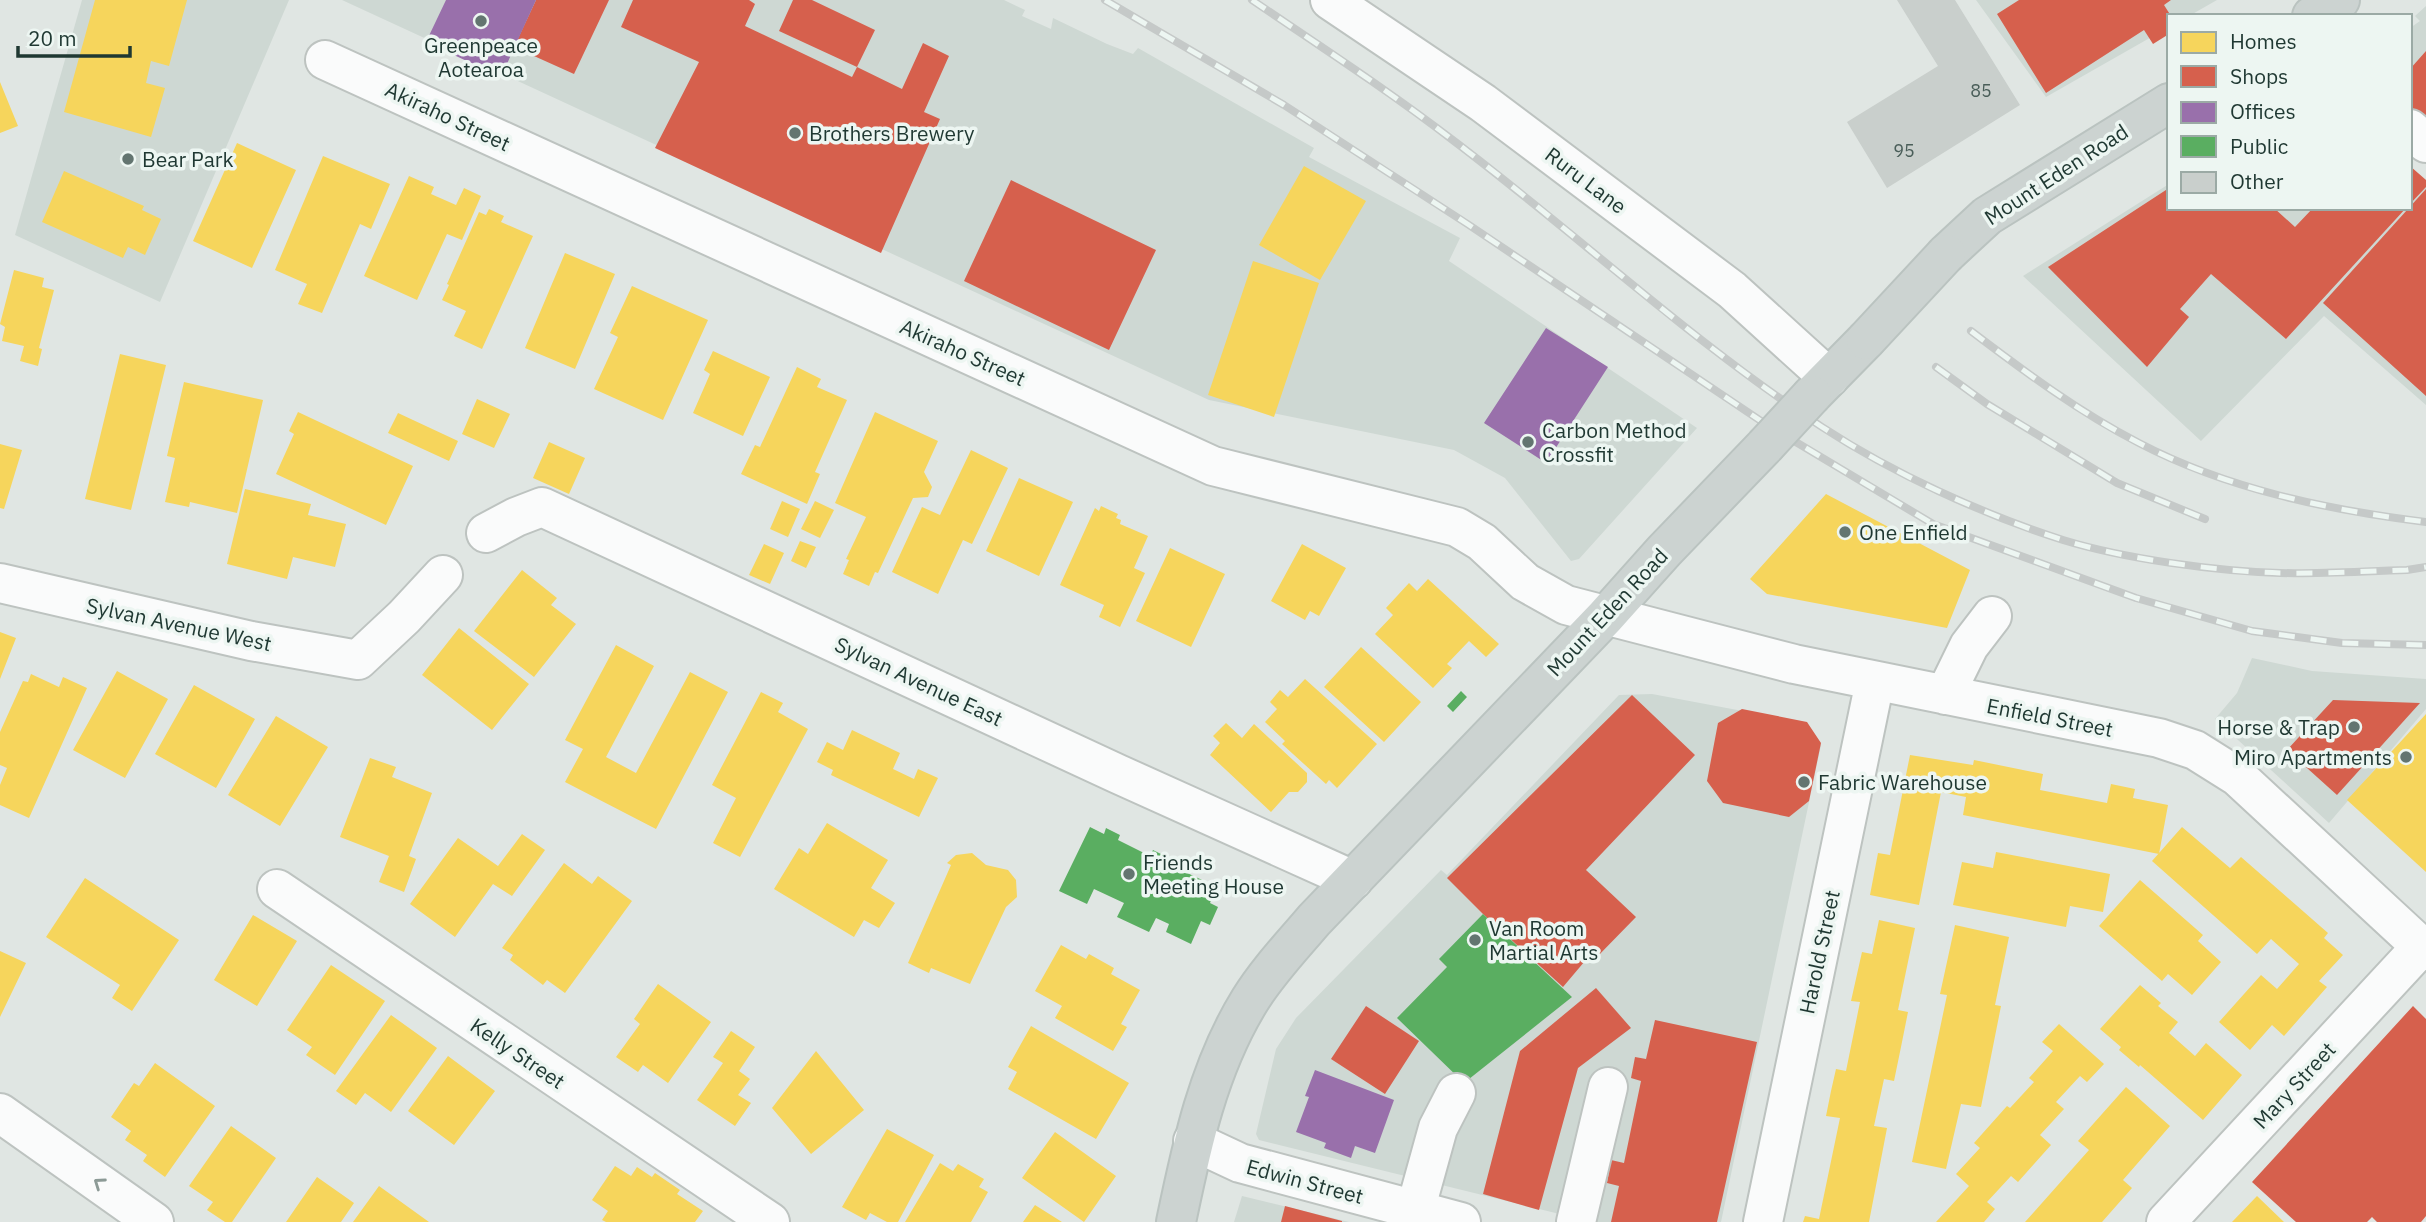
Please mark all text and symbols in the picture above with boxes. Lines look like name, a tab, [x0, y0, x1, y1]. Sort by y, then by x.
marker: Greenpeace Aotearoa	[473, 13, 489, 29]
scale bar	[18, 14, 130, 58]
legend	[2167, 14, 2412, 210]
text: 20 m	[28, 24, 77, 52]
text: Homes	[2230, 27, 2297, 55]
place label: Greenpeace Aotearoa	[424, 31, 538, 83]
text: Shops	[2230, 62, 2288, 90]
street label: Akiraho Street	[381, 75, 515, 157]
house number: 85	[1970, 79, 1992, 102]
text: Offices	[2230, 97, 2296, 125]
street label: Mount Eden Road	[1979, 117, 2133, 231]
place label: Brothers Brewery	[809, 119, 975, 147]
marker: Brothers Brewery	[787, 125, 803, 141]
text: Public	[2230, 132, 2288, 160]
house number: 95	[1893, 139, 1915, 162]
street label: Ruru Lane	[1540, 140, 1632, 220]
place label: Bear Park	[142, 145, 234, 173]
marker: Bear Park	[120, 151, 136, 167]
text: Other	[2230, 167, 2284, 195]
street label: Akiraho Street	[896, 312, 1030, 392]
place label: Carbon Method Crossfit	[1542, 416, 1687, 468]
marker: Carbon Method Crossfit	[1520, 434, 1536, 450]
place label: One Enfield	[1859, 518, 1968, 546]
marker: One Enfield	[1837, 524, 1853, 540]
street label: Mount Eden Road	[1540, 542, 1674, 682]
street label: Sylvan Avenue West	[84, 591, 274, 657]
street label: Sylvan Avenue East	[830, 630, 1008, 732]
street label: Enfield Street	[1984, 691, 2116, 743]
place label: Horse & Trap	[2217, 713, 2340, 741]
marker: Horse & Trap	[2346, 719, 2362, 735]
place label: Miro Apartments	[2234, 743, 2392, 771]
marker: Miro Apartments	[2398, 749, 2414, 765]
place label: Fabric Warehouse	[1818, 768, 1987, 796]
marker: Fabric Warehouse	[1796, 774, 1812, 790]
place label: Friends Meeting House	[1143, 848, 1284, 900]
marker: Friends Meeting House	[1121, 866, 1137, 882]
street label: Harold Street	[1792, 888, 1846, 1016]
place label: Van Room Martial Arts	[1489, 914, 1598, 966]
marker: Van Room Martial Arts	[1467, 932, 1483, 948]
street label: Kelly Street	[465, 1011, 571, 1095]
street label: Mary Street	[2247, 1036, 2341, 1134]
street label: Edwin Street	[1243, 1152, 1367, 1210]
one-way arrow	[93, 1178, 106, 1191]

